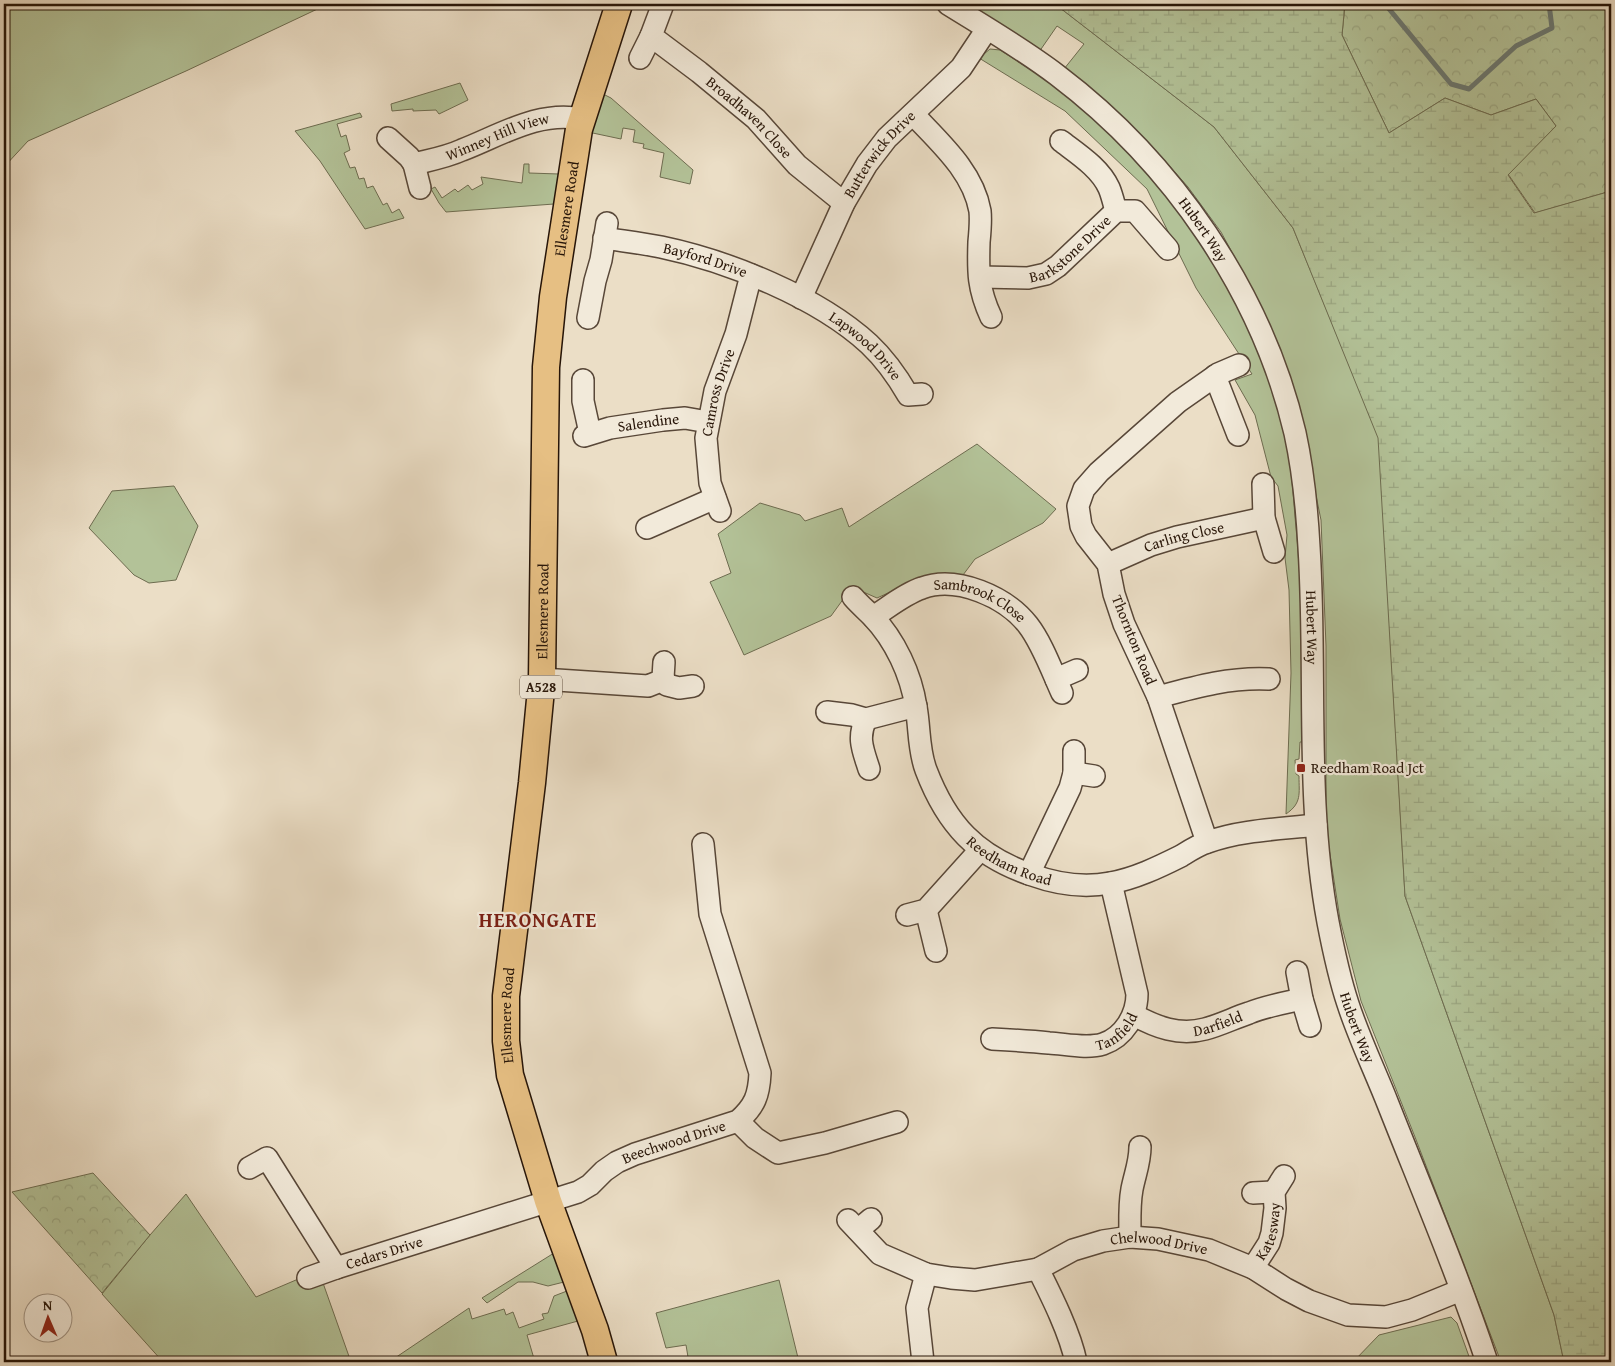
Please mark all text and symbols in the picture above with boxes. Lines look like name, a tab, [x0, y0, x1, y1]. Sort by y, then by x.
street label: Broadhaven Close	[702, 71, 797, 163]
street label: Butterwick Drive	[838, 105, 920, 202]
street label: Winney Hill View	[443, 107, 551, 165]
street label: Ellesmere Road	[548, 160, 584, 258]
street label: Hubert Way	[1174, 193, 1234, 266]
street label: Barkstone Drive	[1027, 210, 1115, 287]
street label: Bayford Drive	[661, 237, 751, 282]
street label: Lapwood Drive	[825, 306, 907, 384]
street label: Camross Drive	[696, 346, 740, 438]
street label: Salendine	[616, 408, 680, 437]
street label: Carling Close	[1140, 516, 1226, 557]
street label: Ellesmere Road	[531, 563, 553, 660]
street label: Sambrook Close	[933, 573, 1031, 627]
street label: Hubert Way	[1301, 590, 1323, 665]
street label: Thornton Road	[1107, 592, 1162, 688]
road number: A528	[520, 676, 562, 699]
place label: Reedham Road Jct	[1311, 757, 1425, 778]
marker: Reedham Road Jct	[1295, 762, 1307, 774]
street label: Reedham Road	[962, 831, 1054, 891]
district label: HERONGATE	[479, 905, 597, 934]
street label: Ellesmere Road	[495, 966, 519, 1065]
street label: Hubert Way	[1335, 990, 1381, 1067]
street label: Darfield	[1192, 1005, 1245, 1041]
street label: Tanfield	[1094, 1009, 1143, 1055]
street label: Beechwood Drive	[618, 1115, 728, 1169]
street label: Katesway	[1250, 1202, 1285, 1264]
street label: Chelwood Drive	[1109, 1226, 1210, 1259]
street label: Cedars Drive	[343, 1230, 425, 1274]
north arrow	[22, 1294, 72, 1344]
text: N	[43, 1295, 53, 1315]

